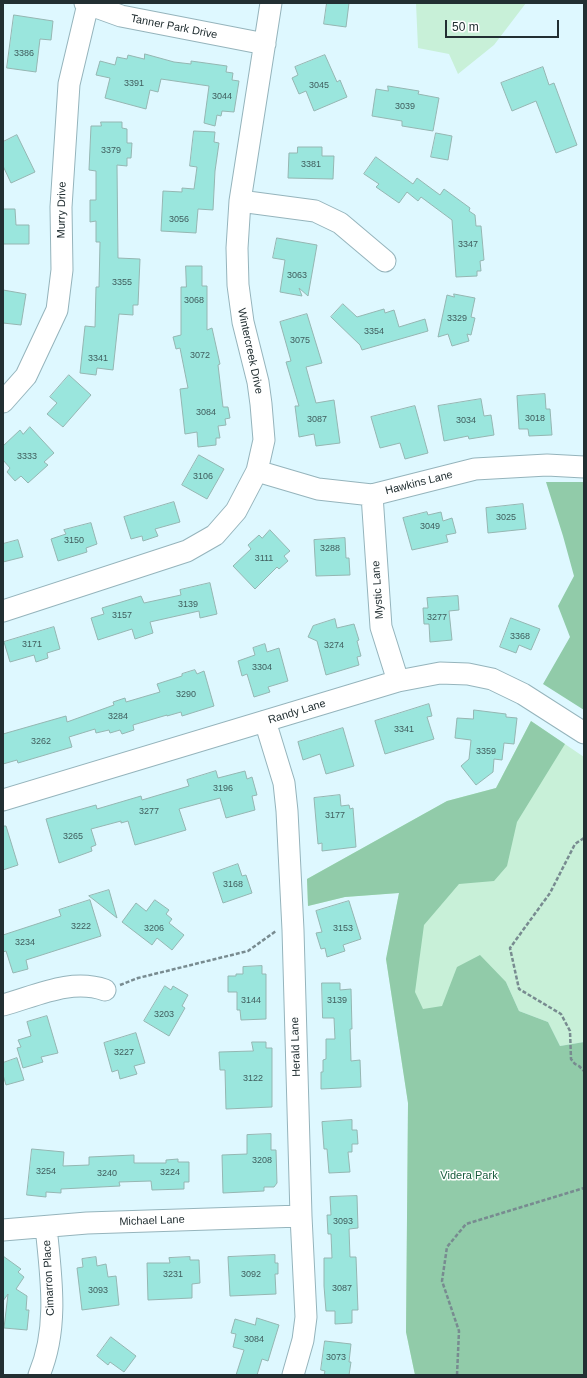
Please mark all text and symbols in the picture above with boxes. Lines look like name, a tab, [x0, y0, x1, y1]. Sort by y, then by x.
street label: Tanner Park Drive	[130, 12, 218, 42]
scale bar	[447, 12, 561, 38]
text: 50 m	[452, 20, 479, 34]
house number: 3386	[14, 49, 34, 59]
house number: 3391	[124, 79, 144, 89]
house number: 3045	[309, 81, 329, 91]
house number: 3044	[212, 92, 232, 102]
house number: 3039	[395, 102, 415, 112]
house number: 3379	[101, 146, 121, 156]
house number: 3381	[301, 160, 321, 170]
street label: Murry Drive	[55, 181, 69, 239]
house number: 3056	[169, 215, 189, 225]
house number: 3347	[458, 240, 478, 250]
house number: 3063	[287, 271, 307, 281]
house number: 3355	[112, 278, 132, 288]
house number: 3068	[184, 296, 204, 306]
street label: Wintercreek Drive	[234, 307, 266, 395]
house number: 3329	[447, 314, 467, 324]
house number: 3354	[364, 327, 384, 337]
house number: 3075	[290, 336, 310, 346]
house number: 3072	[190, 351, 210, 361]
house number: 3341	[88, 354, 108, 364]
house number: 3084	[196, 408, 216, 418]
house number: 3018	[525, 414, 545, 424]
house number: 3087	[307, 415, 327, 425]
house number: 3034	[456, 416, 476, 426]
house number: 3333	[17, 452, 37, 462]
street label: Hawkins Lane	[384, 468, 454, 498]
house number: 3106	[193, 472, 213, 482]
house number: 3025	[496, 513, 516, 523]
house number: 3049	[420, 522, 440, 532]
house number: 3150	[64, 536, 84, 546]
house number: 3288	[320, 544, 340, 554]
house number: 3111	[255, 554, 273, 564]
street label: Mystic Lane	[369, 560, 387, 620]
house number: 3139	[178, 600, 198, 610]
house number: 3157	[112, 611, 132, 621]
house number: 3277	[427, 613, 447, 623]
house number: 3368	[510, 632, 530, 642]
house number: 3171	[22, 640, 42, 650]
house number: 3274	[324, 641, 344, 651]
house number: 3304	[252, 663, 272, 673]
house number: 3290	[176, 690, 196, 700]
street label: Randy Lane	[267, 697, 327, 727]
house number: 3284	[108, 712, 128, 722]
house number: 3341	[394, 725, 414, 735]
house number: 3262	[31, 737, 51, 747]
house number: 3359	[476, 747, 496, 757]
house number: 3196	[213, 784, 233, 794]
house number: 3277	[139, 807, 159, 817]
house number: 3177	[325, 811, 345, 821]
house number: 3265	[63, 832, 83, 842]
house number: 3168	[223, 880, 243, 890]
house number: 3222	[71, 922, 91, 932]
house number: 3206	[144, 924, 164, 934]
house number: 3153	[333, 924, 353, 934]
house number: 3234	[15, 938, 35, 948]
house number: 3144	[241, 996, 261, 1006]
house number: 3139	[327, 996, 347, 1006]
house number: 3203	[154, 1010, 174, 1020]
street label: Herald Lane	[288, 1017, 304, 1077]
house number: 3227	[114, 1048, 134, 1058]
house number: 3122	[243, 1074, 263, 1084]
house number: 3208	[252, 1156, 272, 1166]
house number: 3254	[36, 1167, 56, 1177]
house number: 3224	[160, 1168, 180, 1178]
house number: 3240	[97, 1169, 117, 1179]
park label: Videra Park	[440, 1169, 498, 1183]
street label: Michael Lane	[119, 1213, 185, 1229]
house number: 3093	[333, 1217, 353, 1227]
street label: Cimarron Place	[40, 1240, 58, 1316]
house number: 3231	[163, 1270, 183, 1280]
house number: 3092	[241, 1270, 261, 1280]
house number: 3087	[332, 1284, 352, 1294]
house number: 3093	[88, 1286, 108, 1296]
house number: 3084	[244, 1335, 264, 1345]
house number: 3073	[326, 1353, 346, 1363]

